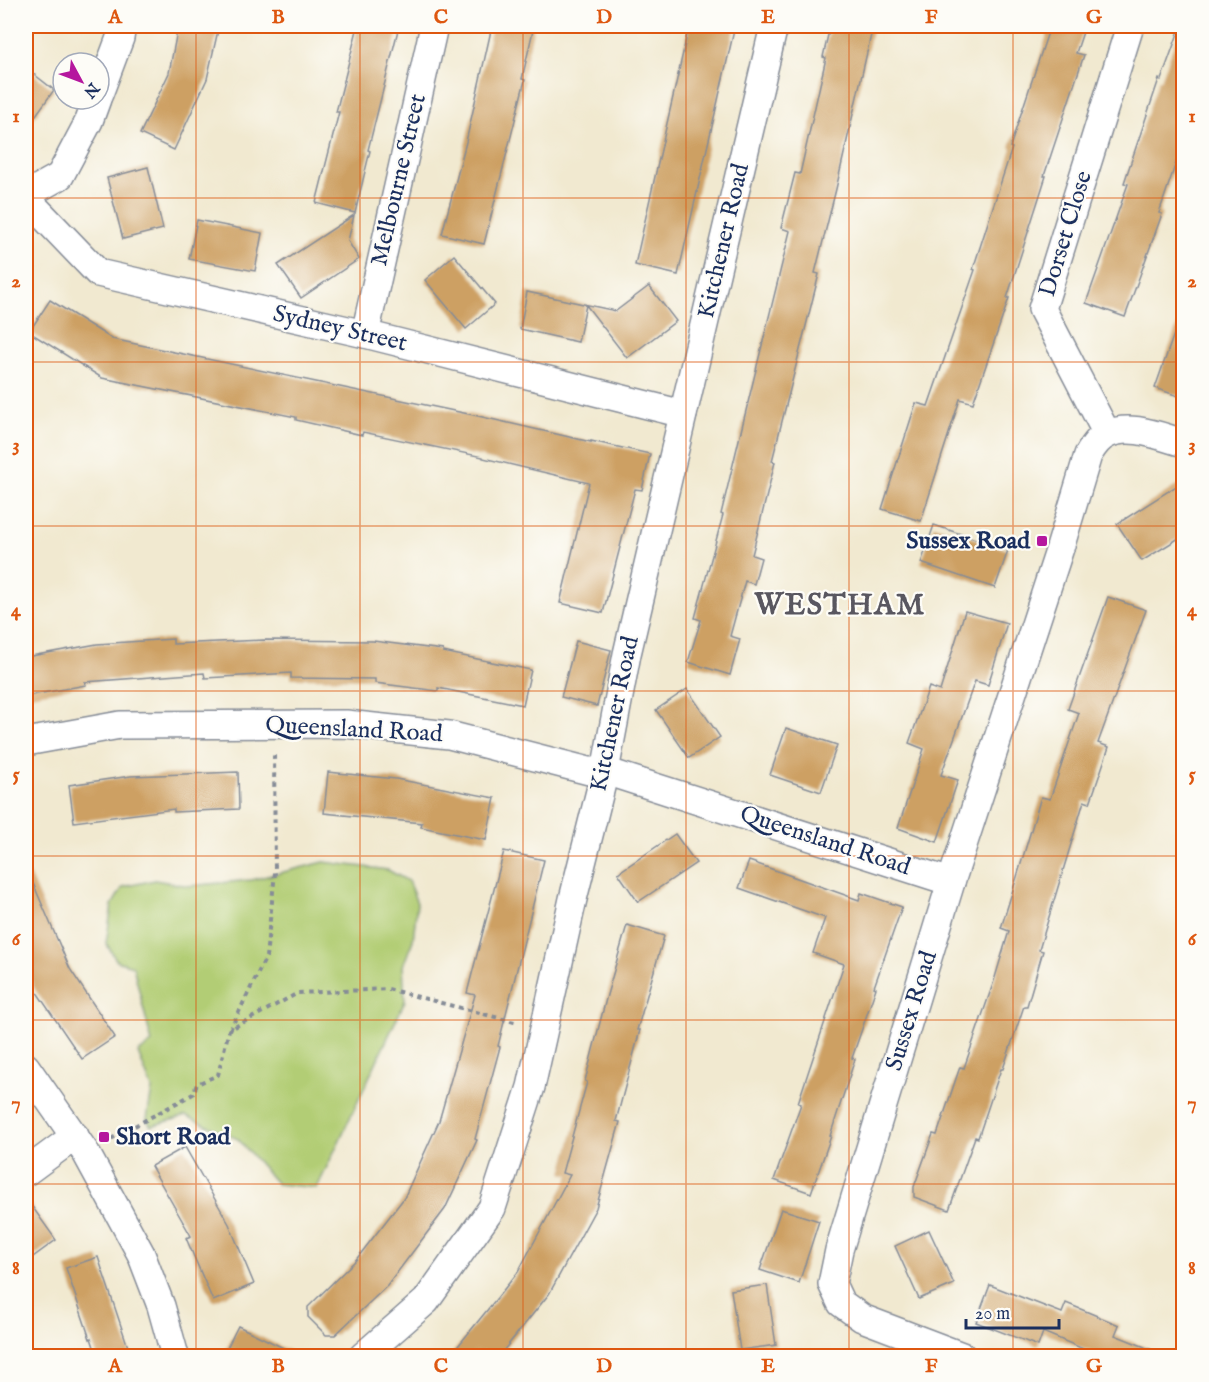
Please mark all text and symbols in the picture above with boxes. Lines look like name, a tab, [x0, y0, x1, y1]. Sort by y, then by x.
text: A	[107, 5, 123, 30]
text: B	[271, 5, 285, 30]
text: C	[434, 5, 448, 30]
text: D	[596, 5, 612, 30]
text: E	[761, 5, 775, 30]
text: F	[925, 5, 938, 30]
text: G	[1086, 5, 1103, 30]
north arrow	[51, 51, 111, 111]
text: N	[79, 77, 104, 101]
street label: Melbourne Street	[364, 91, 434, 269]
text: 1	[12, 104, 20, 129]
text: 1	[1188, 104, 1196, 129]
street label: Kitchener Road	[691, 160, 757, 321]
street label: Dorset Close	[1032, 167, 1100, 301]
text: 2	[11, 269, 21, 294]
text: 2	[1187, 269, 1197, 294]
street label: Sydney Street	[270, 299, 410, 359]
text: 3	[12, 433, 20, 458]
text: 3	[1188, 433, 1196, 458]
place label: Sussex Road	[906, 526, 1031, 557]
marker: Sussex Road	[1035, 534, 1049, 548]
district label: WESTHAM	[753, 587, 926, 625]
text: 4	[11, 598, 22, 623]
text: 4	[1187, 598, 1198, 623]
street label: Kitchener Road	[583, 633, 647, 795]
street label: Queensland Road	[265, 710, 444, 750]
text: 5	[12, 762, 20, 787]
text: 5	[1188, 762, 1196, 787]
street label: Queensland Road	[736, 799, 914, 883]
text: 6	[12, 927, 22, 952]
text: 6	[1188, 927, 1198, 952]
street label: Sussex Road	[879, 947, 945, 1075]
text: 7	[11, 1091, 21, 1116]
text: 7	[1187, 1091, 1197, 1116]
place label: Short Road	[116, 1122, 232, 1153]
marker: Short Road	[97, 1130, 111, 1144]
text: 8	[12, 1256, 20, 1281]
text: 8	[1188, 1256, 1196, 1281]
scale bar	[966, 1292, 1059, 1330]
text: 20 m	[975, 1303, 1010, 1326]
text: A	[107, 1354, 123, 1379]
text: B	[271, 1354, 285, 1379]
text: C	[434, 1354, 448, 1379]
text: D	[596, 1354, 612, 1379]
text: E	[761, 1354, 775, 1379]
text: F	[925, 1354, 938, 1379]
text: G	[1086, 1354, 1103, 1379]

